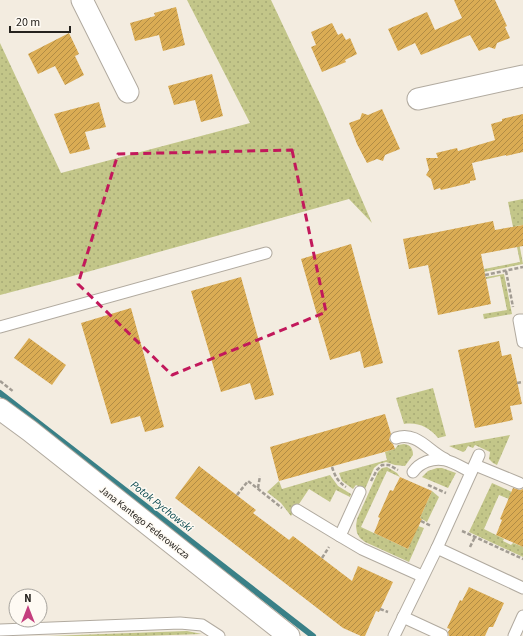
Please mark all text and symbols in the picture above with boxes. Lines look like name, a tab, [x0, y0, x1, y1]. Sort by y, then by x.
scale bar	[10, 8, 70, 34]
text: 20 m	[16, 14, 40, 31]
water label: Potok Pychowski	[127, 477, 196, 536]
street label: Jana Kantego Federowicza	[96, 483, 193, 563]
north arrow	[8, 588, 48, 628]
text: N	[24, 591, 32, 606]

